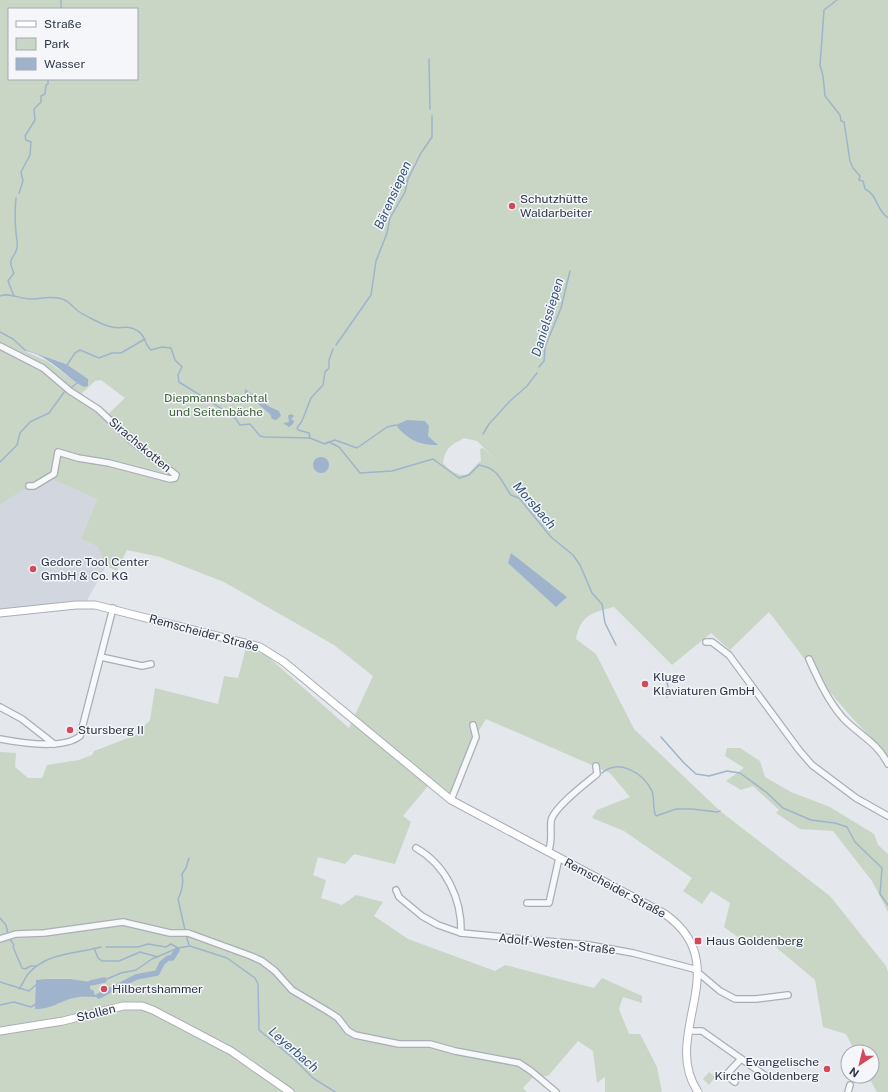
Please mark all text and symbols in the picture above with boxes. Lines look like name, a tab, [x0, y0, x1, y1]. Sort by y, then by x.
legend	[8, 8, 138, 80]
text: Straße	[44, 17, 82, 31]
text: Park	[44, 37, 70, 51]
text: Wasser	[44, 57, 85, 71]
water label: Bärensiepen	[371, 159, 414, 232]
place label: Schutzhütte Waldarbeiter	[520, 192, 593, 220]
marker: Schutzhütte Waldarbeiter	[507, 201, 517, 211]
water label: Danielssiepen	[528, 276, 567, 358]
park label: Diepmannsbachtal und Seitenbäche	[164, 391, 268, 419]
street label: Sirachskotten	[106, 415, 174, 475]
water label: Morsbach	[510, 479, 559, 532]
place label: Gedore Tool Center GmbH & Co. KG	[41, 555, 149, 583]
marker: Gedore Tool Center GmbH & Co. KG	[28, 564, 38, 574]
street label: Remscheider Straße	[147, 612, 261, 654]
place label: Kluge Klaviaturen GmbH	[653, 670, 755, 698]
marker: Kluge Klaviaturen GmbH	[640, 679, 650, 689]
place label: Stursberg II	[78, 723, 144, 737]
marker: Stursberg II	[65, 725, 75, 735]
street label: Remscheider Straße	[562, 855, 668, 921]
street label: Adolf-Westen-Straße	[498, 931, 616, 957]
place label: Haus Goldenberg	[706, 934, 803, 948]
marker: Haus Goldenberg	[693, 936, 703, 946]
place label: Hilbertshammer	[112, 982, 203, 996]
marker: Hilbertshammer	[99, 984, 109, 994]
street label: Stollen	[75, 1001, 117, 1025]
water label: Leyerbach	[266, 1024, 322, 1075]
north arrow	[840, 1044, 880, 1084]
place label: Evangelische Kirche Goldenberg	[714, 1055, 819, 1083]
marker: Evangelische Kirche Goldenberg	[822, 1064, 832, 1074]
text: N	[847, 1065, 861, 1080]

